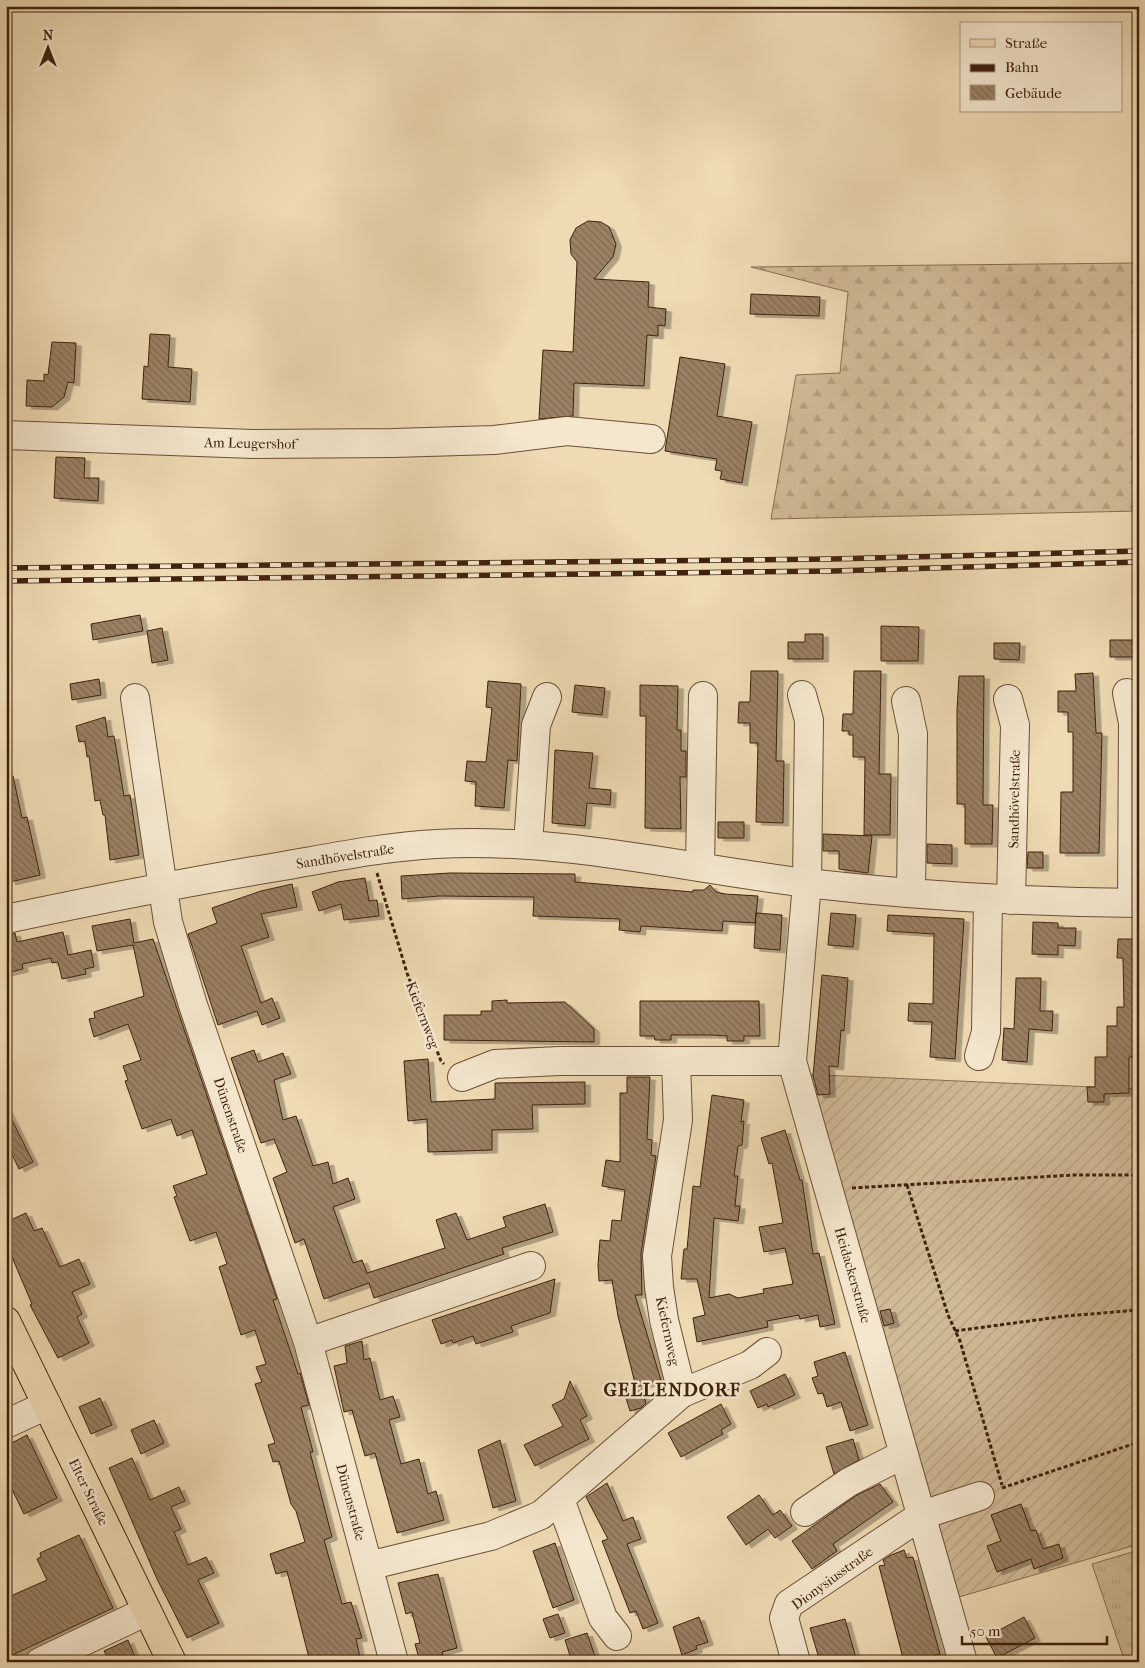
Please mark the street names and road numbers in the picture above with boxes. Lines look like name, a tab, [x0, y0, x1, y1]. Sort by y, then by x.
street label: Am Leugershof	[203, 434, 299, 453]
street label: Sandhövelstraße	[1005, 749, 1024, 849]
street label: Sandhövelstraße	[295, 840, 395, 873]
street label: Kiefernweg	[402, 979, 443, 1052]
street label: Dünenstraße	[210, 1075, 251, 1155]
street label: Heidackerstraße	[831, 1225, 874, 1325]
street label: Kiefernweg	[652, 1295, 683, 1368]
street label: Elter Straße	[65, 1456, 112, 1529]
street label: Dünenstraße	[332, 1462, 369, 1543]
street label: Dionysiusstraße	[788, 1543, 876, 1614]

